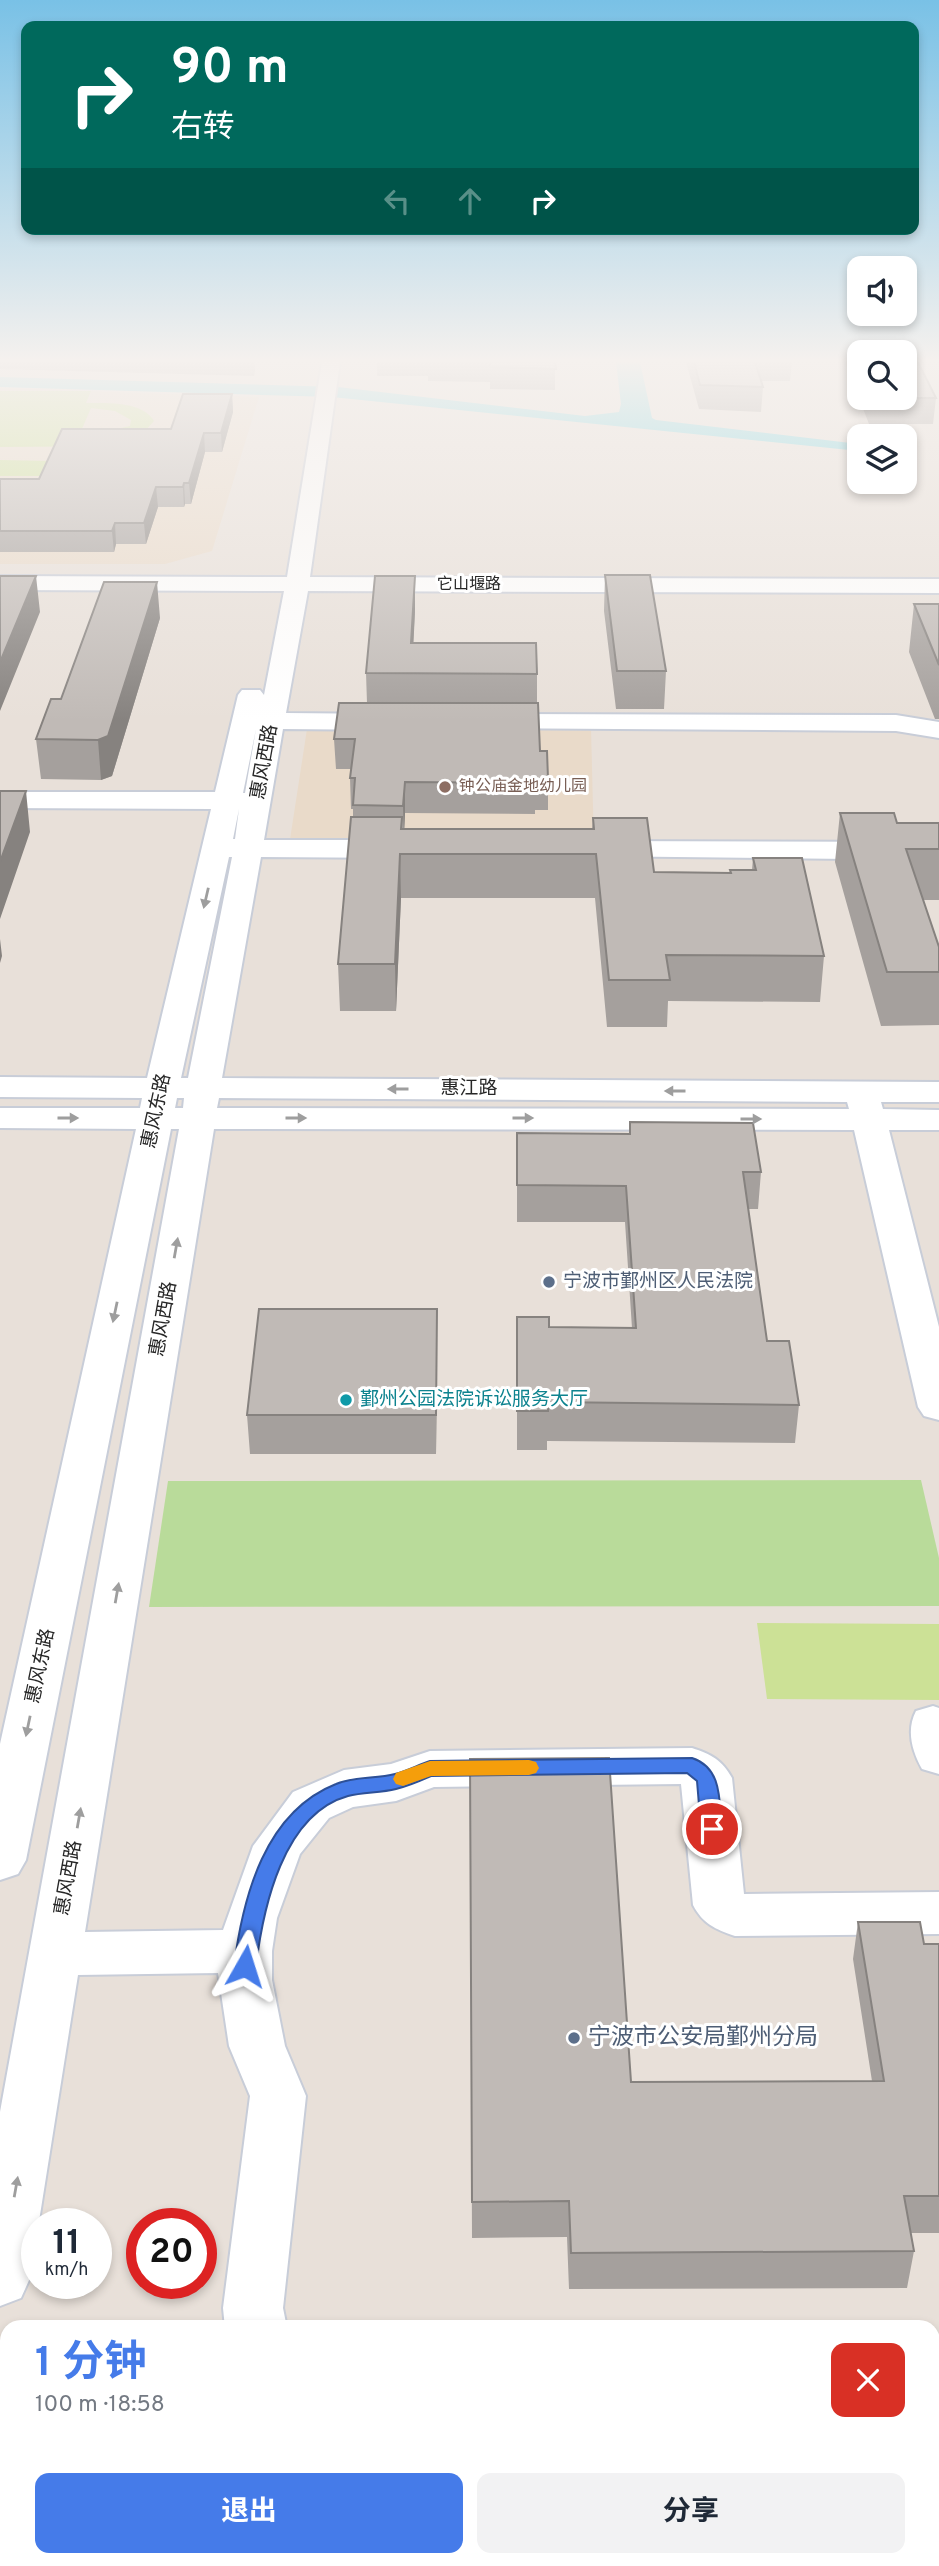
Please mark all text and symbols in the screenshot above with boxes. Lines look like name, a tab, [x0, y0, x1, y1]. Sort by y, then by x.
text: 90 m	[171, 39, 289, 101]
icon: right	[56, 49, 147, 140]
text: 右转	[171, 109, 235, 149]
icon: left	[378, 182, 416, 220]
icon: ahead	[451, 182, 489, 220]
icon: right	[524, 182, 562, 220]
map controls	[847, 256, 917, 494]
button: sound	[847, 256, 917, 326]
button: search	[847, 340, 917, 410]
button: layers	[847, 424, 917, 494]
street label: 它山堰路	[437, 575, 501, 595]
street label: 惠风西路	[247, 722, 283, 802]
place label: 钟公庙金地幼儿园	[459, 777, 587, 797]
marker: 钟公庙金地幼儿园	[437, 779, 453, 795]
one-way arrow	[201, 887, 212, 909]
street label: 惠风东路	[137, 1071, 177, 1151]
street label: 惠江路	[440, 1077, 498, 1101]
one-way arrow	[387, 1083, 409, 1095]
one-way arrow	[664, 1085, 686, 1096]
one-way arrow	[57, 1112, 79, 1124]
one-way arrow	[285, 1112, 307, 1124]
one-way arrow	[512, 1112, 534, 1124]
one-way arrow	[740, 1113, 762, 1125]
one-way arrow	[171, 1237, 182, 1259]
place label: 宁波市鄞州区人民法院	[563, 1270, 753, 1294]
marker: 宁波市鄞州区人民法院	[541, 1274, 557, 1290]
street label: 惠风西路	[146, 1279, 182, 1359]
one-way arrow	[110, 1301, 121, 1323]
place label: 鄞州公园法院诉讼服务大厅	[360, 1388, 588, 1412]
marker: 鄞州公园法院诉讼服务大厅	[338, 1392, 354, 1408]
one-way arrow	[112, 1582, 123, 1604]
street label: 惠风东路	[21, 1626, 61, 1706]
one-way arrow	[23, 1715, 34, 1737]
pin	[682, 1799, 742, 1859]
one-way arrow	[74, 1806, 85, 1828]
icon: arrive	[693, 1810, 731, 1848]
street label: 惠风西路	[51, 1838, 87, 1918]
position arrow	[208, 1929, 282, 2003]
place label: 宁波市公安局鄞州分局	[588, 2024, 818, 2053]
marker: 宁波市公安局鄞州分局	[566, 2030, 582, 2046]
one-way arrow	[11, 2176, 22, 2198]
speed limit sign: 20	[126, 2208, 217, 2299]
text: 11	[53, 2222, 81, 2266]
text: km/h	[45, 2259, 88, 2282]
text: 1 分钟	[35, 2338, 146, 2391]
button: close	[831, 2343, 905, 2417]
text: 100 m · 18:58	[35, 2391, 165, 2420]
button: 退出	[35, 2473, 463, 2553]
button: 分享	[477, 2473, 905, 2553]

